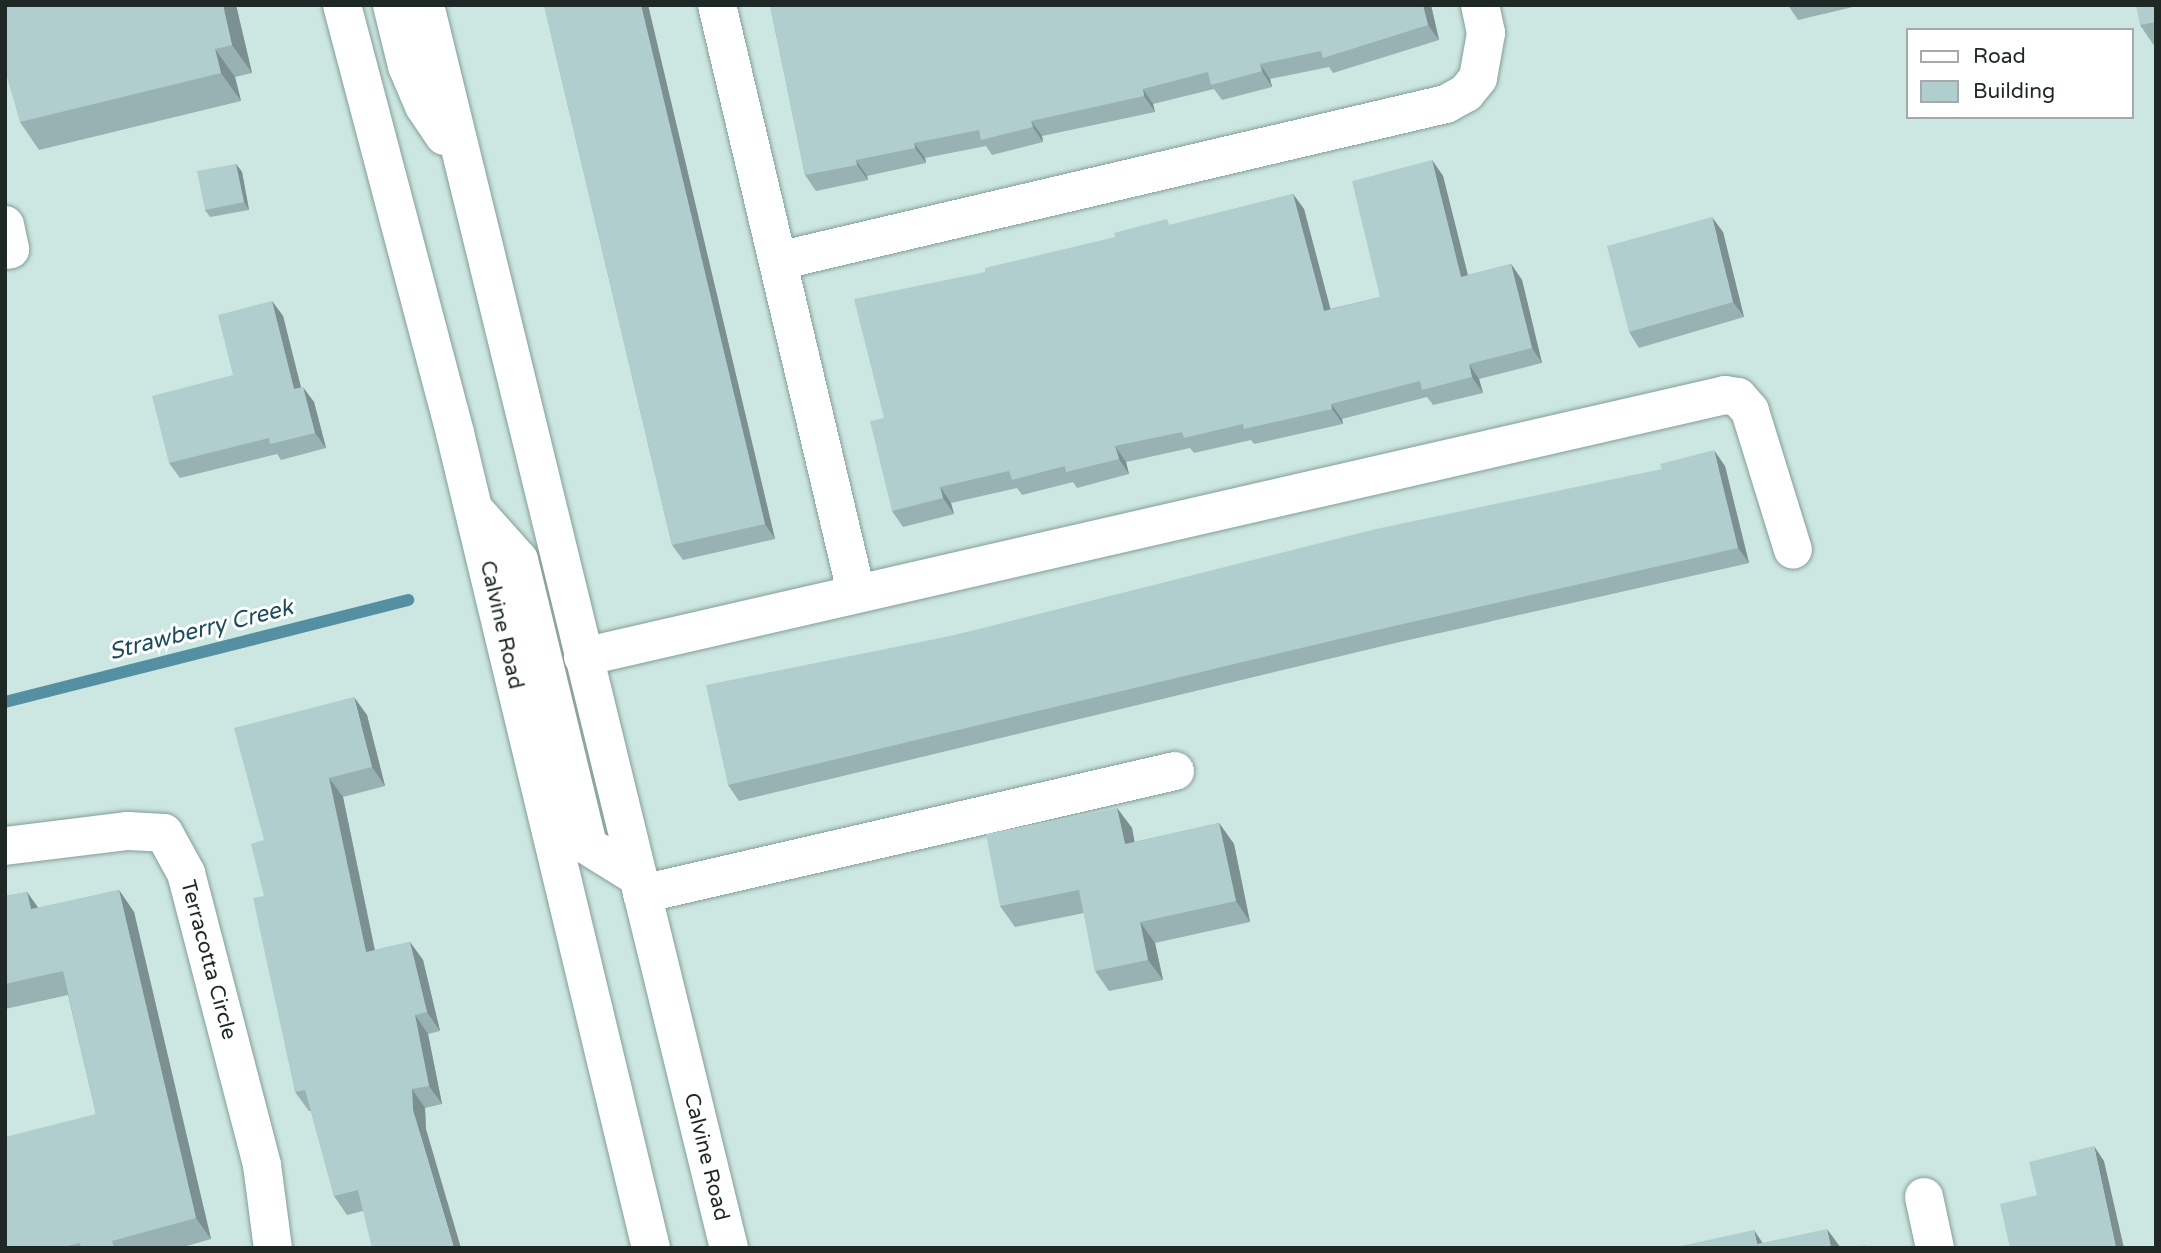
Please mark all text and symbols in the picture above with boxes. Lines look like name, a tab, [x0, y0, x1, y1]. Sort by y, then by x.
legend	[1906, 28, 2133, 119]
text: Road	[1973, 44, 2026, 69]
text: Building	[1973, 79, 2055, 104]
street label: Calvine Road	[474, 558, 528, 692]
water label: Strawberry Creek	[106, 594, 296, 666]
street label: Terracotta Circle	[175, 877, 241, 1043]
street label: Calvine Road	[678, 1090, 734, 1224]

